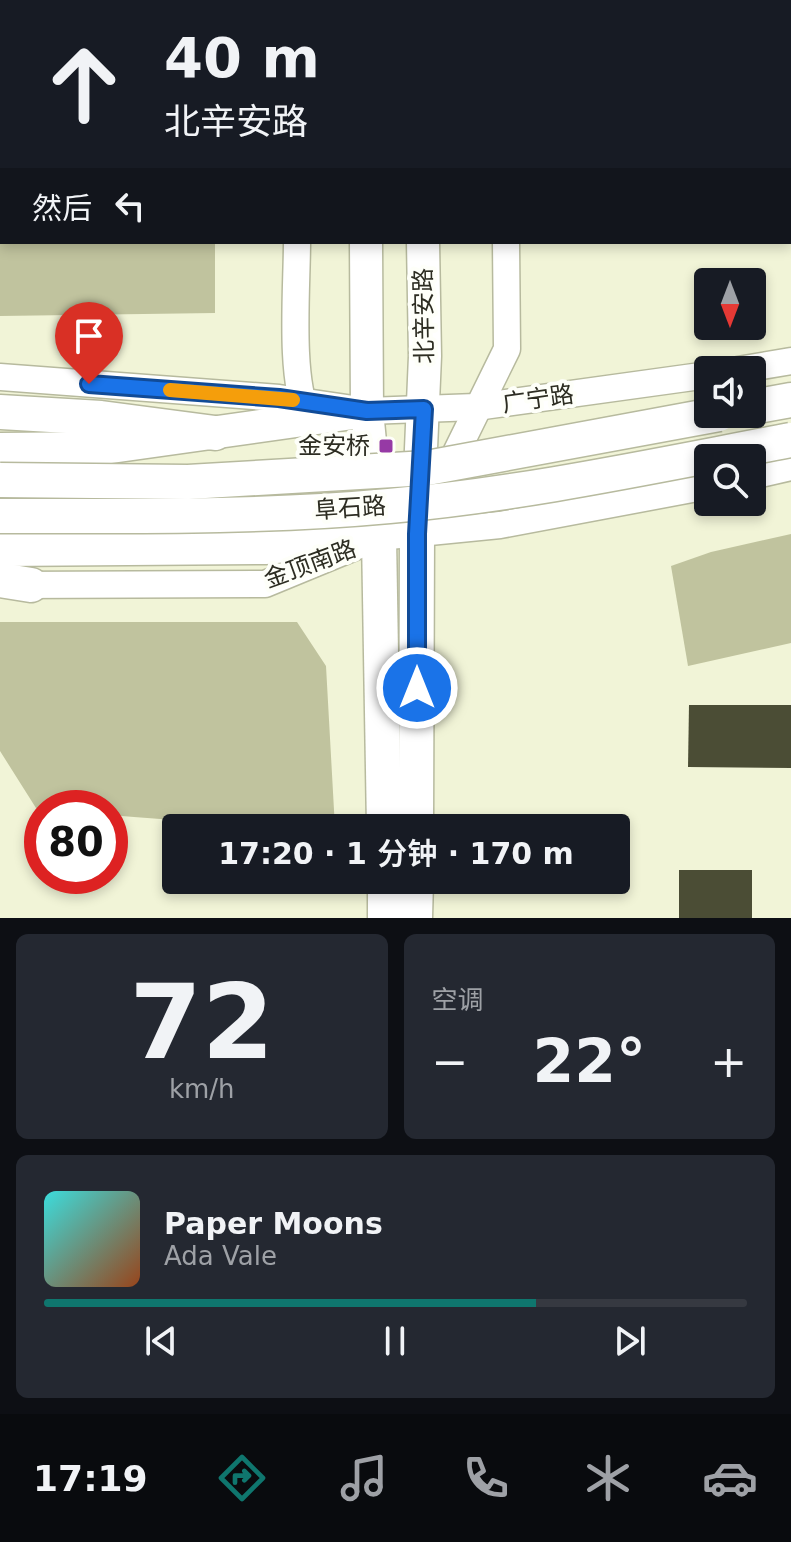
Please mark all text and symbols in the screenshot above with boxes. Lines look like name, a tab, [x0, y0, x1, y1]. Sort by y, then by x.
text: 40 m	[164, 25, 320, 90]
icon: ahead	[32, 32, 136, 136]
text: 北辛安路	[164, 101, 308, 142]
icon: left	[108, 184, 152, 228]
text: 然后	[32, 191, 92, 226]
street label: 北辛安路	[409, 268, 439, 364]
north arrow	[694, 268, 766, 340]
map controls	[694, 268, 766, 516]
pin	[55, 302, 123, 384]
icon: arrive	[67, 314, 111, 358]
button: sound	[694, 356, 766, 428]
street label: 广宁路	[500, 380, 576, 418]
place label: 金安桥	[298, 432, 370, 460]
marker: 金安桥	[377, 437, 395, 455]
button: search	[694, 444, 766, 516]
street label: 阜石路	[313, 492, 387, 524]
street label: 金顶南路	[260, 534, 360, 594]
position arrow	[375, 646, 459, 730]
speed limit sign: 80	[24, 790, 128, 894]
text: 17:20 · 1 分钟 · 170 m	[218, 836, 574, 871]
text: 72	[129, 961, 274, 1083]
text: 空调	[432, 985, 484, 1015]
text: 22°	[533, 1026, 646, 1096]
text: −	[432, 1036, 468, 1087]
text: +	[710, 1036, 747, 1087]
text: km/h	[169, 1074, 235, 1104]
text: Paper Moons	[164, 1206, 383, 1241]
text: Ada Vale	[164, 1241, 277, 1271]
icon: previous	[139, 1319, 183, 1363]
icon: pause	[373, 1319, 417, 1363]
icon: next	[608, 1319, 652, 1363]
icon: directions	[214, 1450, 270, 1506]
icon: music	[336, 1450, 392, 1506]
icon: phone	[458, 1450, 514, 1506]
icon: climate	[580, 1450, 636, 1506]
icon: car	[702, 1450, 758, 1506]
text: 17:19	[33, 1458, 148, 1499]

